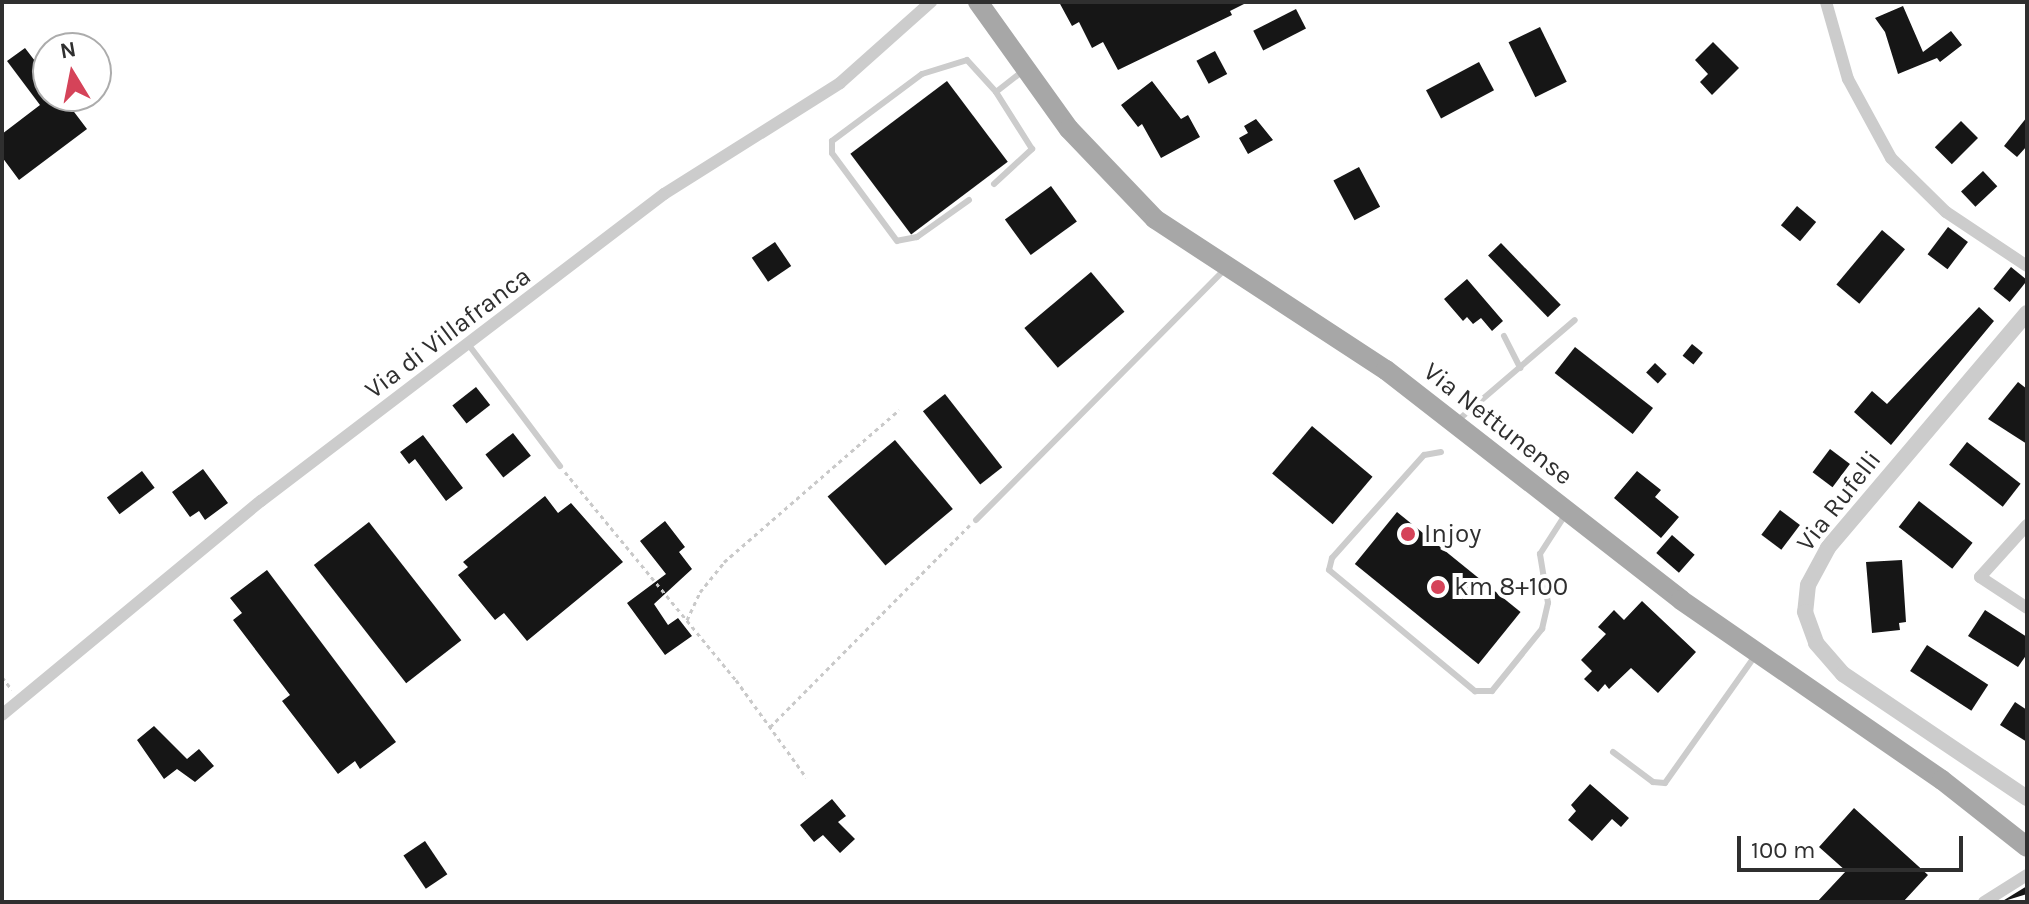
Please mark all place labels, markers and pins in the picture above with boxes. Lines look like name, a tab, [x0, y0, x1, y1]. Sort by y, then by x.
place label: Injoy	[1424, 518, 1481, 550]
marker: Injoy	[1399, 525, 1417, 543]
place label: km 8+100	[1454, 571, 1568, 603]
marker: km 8+100	[1429, 578, 1447, 596]

